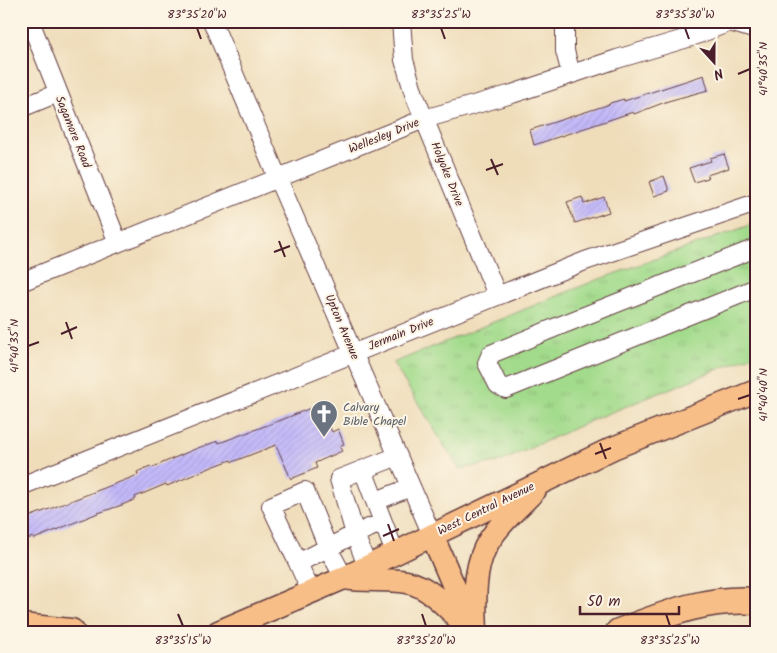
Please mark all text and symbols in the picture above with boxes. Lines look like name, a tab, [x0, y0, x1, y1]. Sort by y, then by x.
text: 83°35'20"W	[167, 5, 227, 24]
text: 83°35'25"W	[411, 5, 471, 24]
text: 83°35'30"W	[655, 5, 715, 24]
north arrow	[690, 38, 740, 88]
text: 41°40'35"N	[754, 42, 773, 96]
text: N	[710, 61, 726, 85]
street label: Sagamore Road	[50, 93, 97, 172]
street label: Wellesley Drive	[346, 113, 423, 159]
street label: Holyoke Drive	[425, 139, 469, 210]
street label: Upton Avenue	[320, 291, 365, 363]
street label: Jermain Drive	[365, 312, 437, 356]
text: 41°40'35"N	[5, 319, 24, 373]
text: 41°40'40"N	[754, 368, 773, 422]
place label: Calvary Bible Chapel	[343, 398, 406, 431]
church icon: Calvary Bible Chapel	[309, 399, 339, 438]
street label: West Central Avenue	[434, 477, 538, 541]
scale bar	[580, 583, 678, 615]
text: 50 m	[587, 590, 621, 614]
text: 83°35'15"W	[155, 631, 211, 650]
text: 83°35'20"W	[396, 631, 456, 650]
text: 83°35'25"W	[640, 631, 700, 650]

